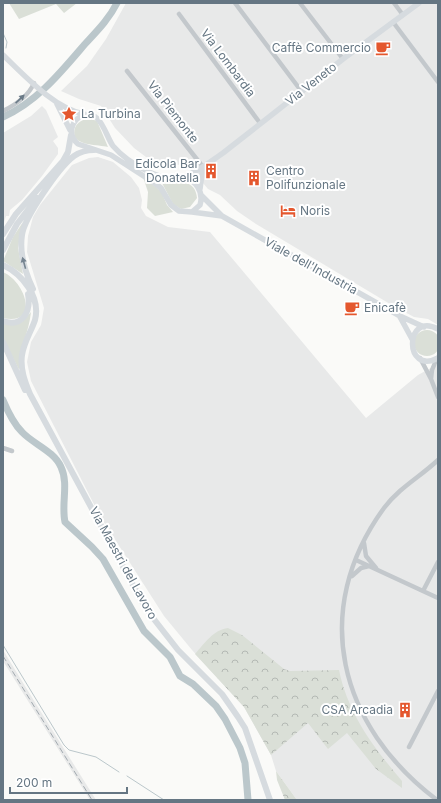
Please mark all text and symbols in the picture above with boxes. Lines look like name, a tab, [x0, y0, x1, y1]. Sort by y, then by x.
street label: Via Lombardia	[198, 26, 259, 100]
cafe icon: Caffè Commercio	[374, 39, 392, 57]
place label: Caffè Commercio	[272, 40, 371, 55]
street label: Via Veneto	[282, 59, 339, 108]
street label: Via Piemonte	[145, 78, 202, 146]
one-way arrow	[16, 95, 25, 104]
place icon: La Turbina	[60, 105, 78, 123]
place label: La Turbina	[81, 106, 141, 121]
place label: Edicola Bar Donatella	[135, 156, 199, 185]
building icon: Edicola Bar Donatella	[202, 162, 220, 180]
place label: Centro Polifunzionale	[266, 163, 346, 192]
building icon: Centro Polifunzionale	[245, 169, 263, 187]
hotel icon: Noris	[279, 202, 297, 220]
place label: Noris	[300, 203, 330, 218]
street label: Viale dell'Industria	[262, 234, 361, 297]
one-way arrow	[20, 257, 26, 269]
cafe icon: Enicafè	[343, 299, 361, 317]
place label: Enicafè	[364, 300, 406, 315]
street label: Via Maestri del Lavoro	[86, 504, 161, 622]
building icon: CSA Arcadia	[396, 701, 414, 719]
place label: CSA Arcadia	[322, 702, 393, 717]
scale bar	[10, 769, 127, 795]
text: 200 m	[16, 775, 52, 790]

